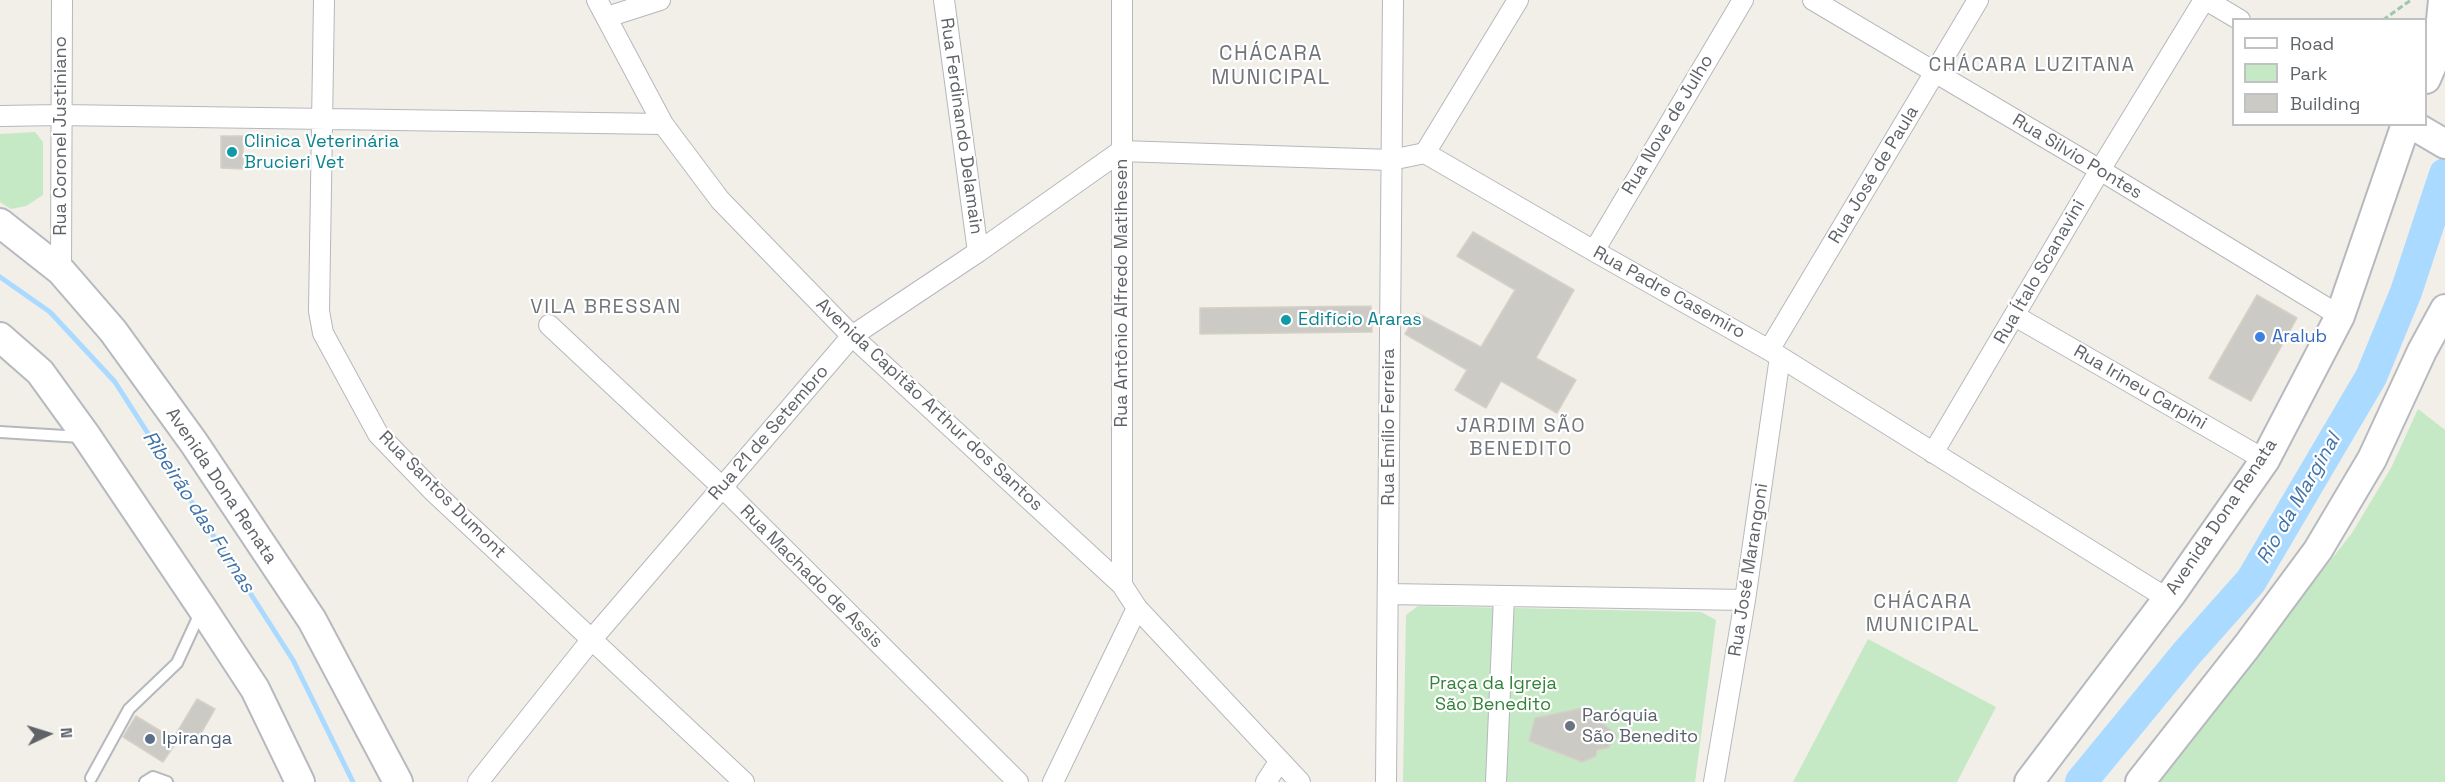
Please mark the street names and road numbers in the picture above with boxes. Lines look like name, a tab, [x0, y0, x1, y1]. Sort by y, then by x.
street label: Rua Ferdinando Delamain	[935, 16, 987, 236]
street label: Rua Coronel Justiniano	[50, 36, 72, 236]
street label: Rua Nove de Julho	[1618, 51, 1718, 199]
street label: Rua José de Paula	[1824, 102, 1924, 248]
street label: Rua Silvio Pontes	[2008, 110, 2146, 204]
street label: Rua Antônio Alfredo Matihesen	[1111, 159, 1133, 427]
street label: Rua Ítalo Scanavini	[1990, 196, 2090, 348]
street label: Rua Padre Casemiro	[1589, 242, 1749, 344]
street label: Avenida Capitão Arthur dos Santos	[811, 294, 1047, 516]
street label: Rua Irineu Carpini	[2069, 341, 2211, 435]
street label: Rua Emílio Ferreira	[1378, 348, 1400, 506]
street label: Rua 21 de Setembro	[704, 361, 834, 505]
street label: Avenida Dona Renata	[161, 404, 281, 568]
street label: Rua Santos Dumont	[374, 427, 510, 563]
street label: Avenida Dona Renata	[2162, 435, 2282, 599]
street label: Rua José Marangoni	[1725, 482, 1773, 658]
street label: Rua Machado de Assis	[735, 501, 887, 653]

